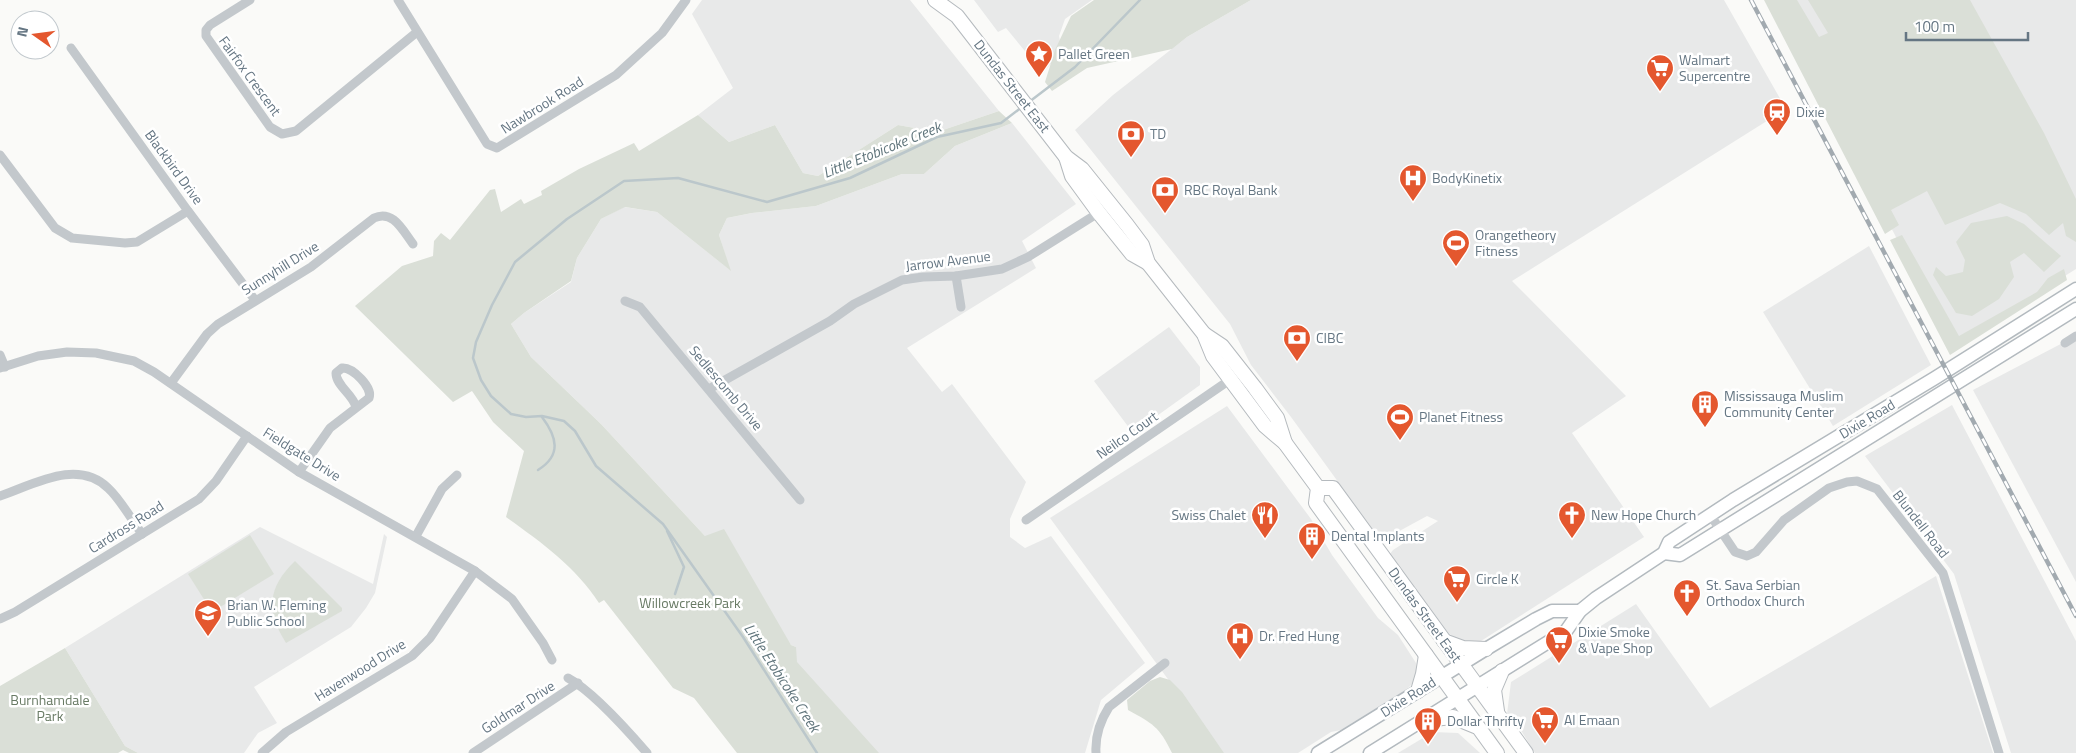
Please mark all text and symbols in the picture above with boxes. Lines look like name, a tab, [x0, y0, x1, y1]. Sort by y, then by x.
north arrow	[10, 10, 60, 60]
scale bar	[1906, 10, 2028, 42]
text: 100 m	[1914, 15, 1955, 38]
text: N	[11, 24, 33, 39]
street label: Fairfox Crescent	[214, 31, 287, 120]
street label: Dundas Street East	[969, 35, 1056, 137]
place icon: Pallet Green	[1024, 39, 1054, 78]
place label: Pallet Green	[1058, 43, 1130, 64]
place label: Walmart Supercentre	[1679, 49, 1750, 86]
supermarket icon: Walmart Supercentre	[1645, 53, 1675, 92]
street label: Nawbrook Road	[496, 71, 587, 138]
station icon: Dixie	[1762, 97, 1792, 136]
place label: Dixie	[1796, 101, 1825, 122]
water label: Little Etobicoke Creek	[819, 114, 946, 184]
bank icon: TD	[1116, 119, 1146, 158]
place label: TD	[1150, 123, 1166, 144]
street label: Blackbird Drive	[140, 125, 209, 208]
hospital icon: BodyKinetix	[1398, 163, 1428, 202]
place label: BodyKinetix	[1432, 167, 1503, 188]
bank icon: RBC Royal Bank	[1150, 175, 1180, 214]
place label: RBC Royal Bank	[1184, 179, 1278, 200]
place label: Orangetheory Fitness	[1475, 224, 1557, 261]
sports icon: Orangetheory Fitness	[1441, 228, 1471, 267]
street label: Sunnyhill Drive	[237, 235, 322, 300]
street label: Jarrow Avenue	[904, 245, 992, 276]
bank icon: CIBC	[1282, 323, 1312, 362]
place label: CIBC	[1316, 327, 1344, 348]
street label: Sedlescomb Drive	[685, 341, 768, 435]
place label: Mississauga Muslim Community Center	[1724, 385, 1843, 422]
building icon: Mississauga Muslim Community Center	[1690, 389, 1720, 428]
street label: Dixie Road	[1835, 394, 1899, 444]
sports icon: Planet Fitness	[1385, 402, 1415, 441]
street label: Neilco Court	[1091, 405, 1162, 464]
place label: Planet Fitness	[1419, 406, 1503, 427]
street label: Fieldgate Drive	[259, 421, 345, 486]
street label: Blundell Road	[1888, 485, 1955, 562]
street label: Cardross Road	[84, 495, 167, 558]
restaurant icon: Swiss Chalet	[1250, 500, 1280, 539]
church icon: New Hope Church	[1557, 500, 1587, 539]
place label: Swiss Chalet	[1171, 504, 1246, 525]
place label: New Hope Church	[1591, 504, 1696, 525]
building icon: Dental !mplants	[1297, 521, 1327, 560]
place label: Dental !mplants	[1331, 525, 1425, 546]
street label: Dundas Street East	[1384, 563, 1467, 667]
supermarket icon: Circle K	[1442, 564, 1472, 603]
place label: Circle K	[1476, 568, 1519, 589]
place label: St. Sava Serbian Orthodox Church	[1706, 574, 1805, 611]
church icon: St. Sava Serbian Orthodox Church	[1672, 578, 1702, 617]
park label: Willowcreek Park	[639, 592, 741, 613]
place label: Brian W. Fleming Public School	[227, 594, 326, 631]
school or university icon: Brian W. Fleming Public School	[193, 598, 223, 637]
water label: Little Etobicoke Creek	[739, 619, 828, 739]
hospital icon: Dr. Fred Hung	[1225, 621, 1255, 660]
place label: Dixie Smoke & Vape Shop	[1578, 621, 1653, 658]
place label: Dr. Fred Hung	[1259, 625, 1339, 646]
supermarket icon: Dixie Smoke & Vape Shop	[1544, 625, 1574, 664]
street label: Havenwood Drive	[310, 633, 409, 706]
street label: Dixie Road	[1376, 671, 1440, 722]
street label: Goldmar Drive	[477, 675, 559, 738]
park label: Burnhamdale Park	[10, 689, 90, 726]
supermarket icon: Al Emaan	[1530, 705, 1560, 744]
building icon: Dollar Thrifty	[1413, 706, 1443, 745]
place label: Al Emaan	[1564, 709, 1620, 730]
place label: Dollar Thrifty	[1447, 710, 1524, 731]

